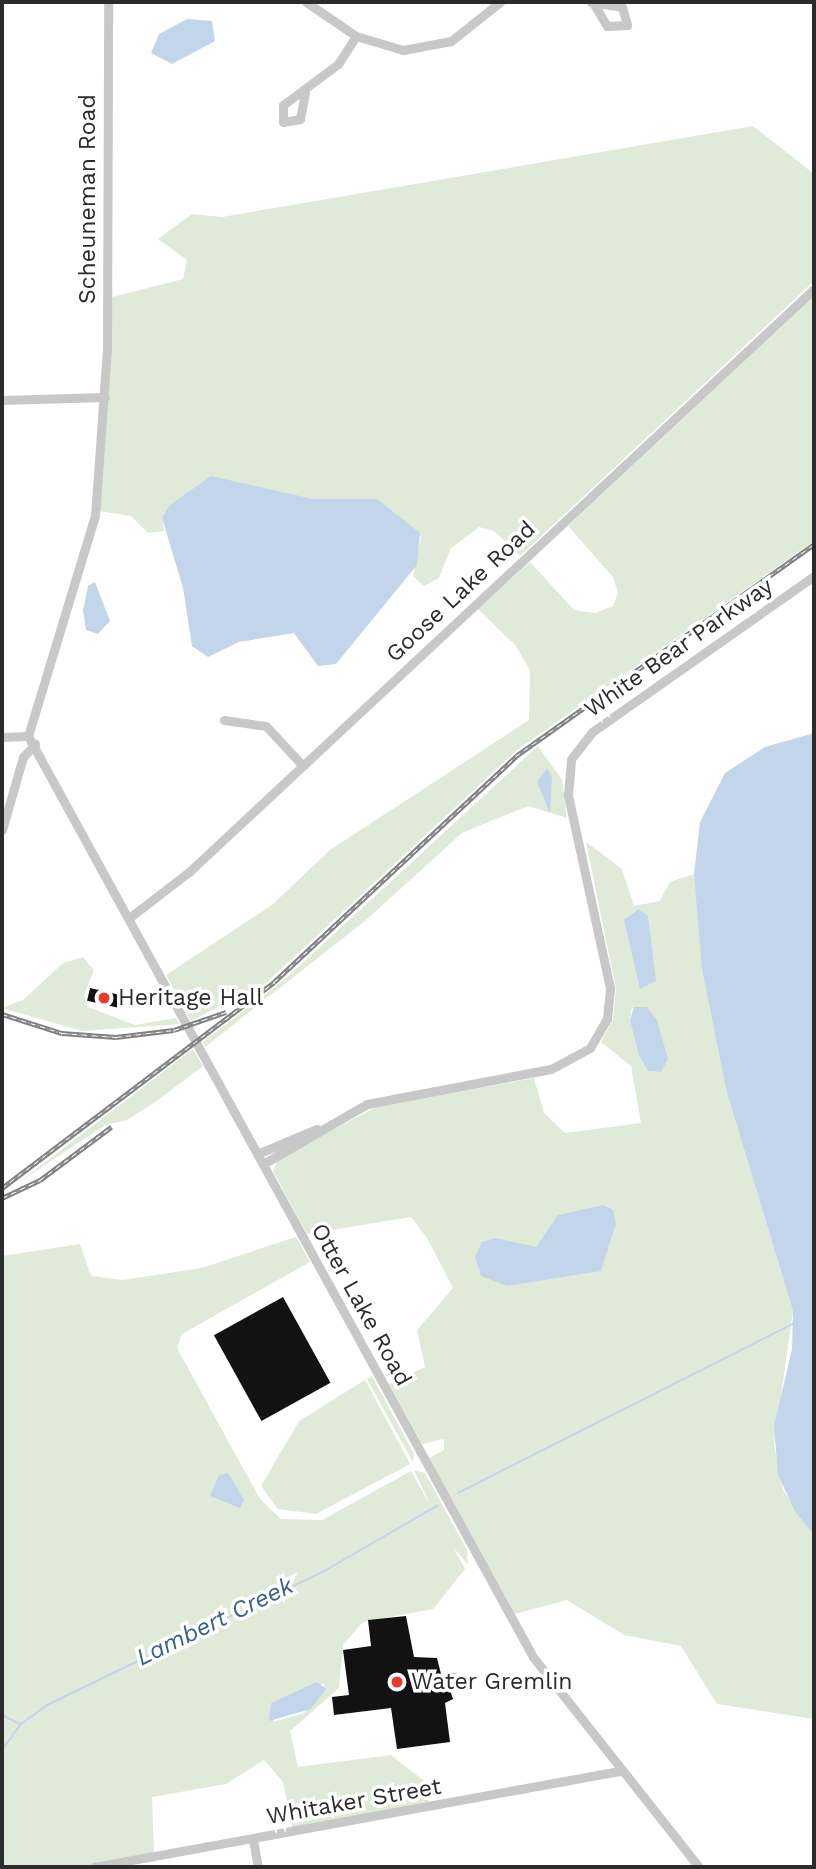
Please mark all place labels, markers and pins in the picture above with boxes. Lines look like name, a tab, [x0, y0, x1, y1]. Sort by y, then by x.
place label: Heritage Hall	[118, 984, 263, 1012]
marker: Heritage Hall	[96, 990, 112, 1006]
place label: Water Gremlin	[411, 1668, 573, 1696]
marker: Water Gremlin	[389, 1674, 405, 1690]

